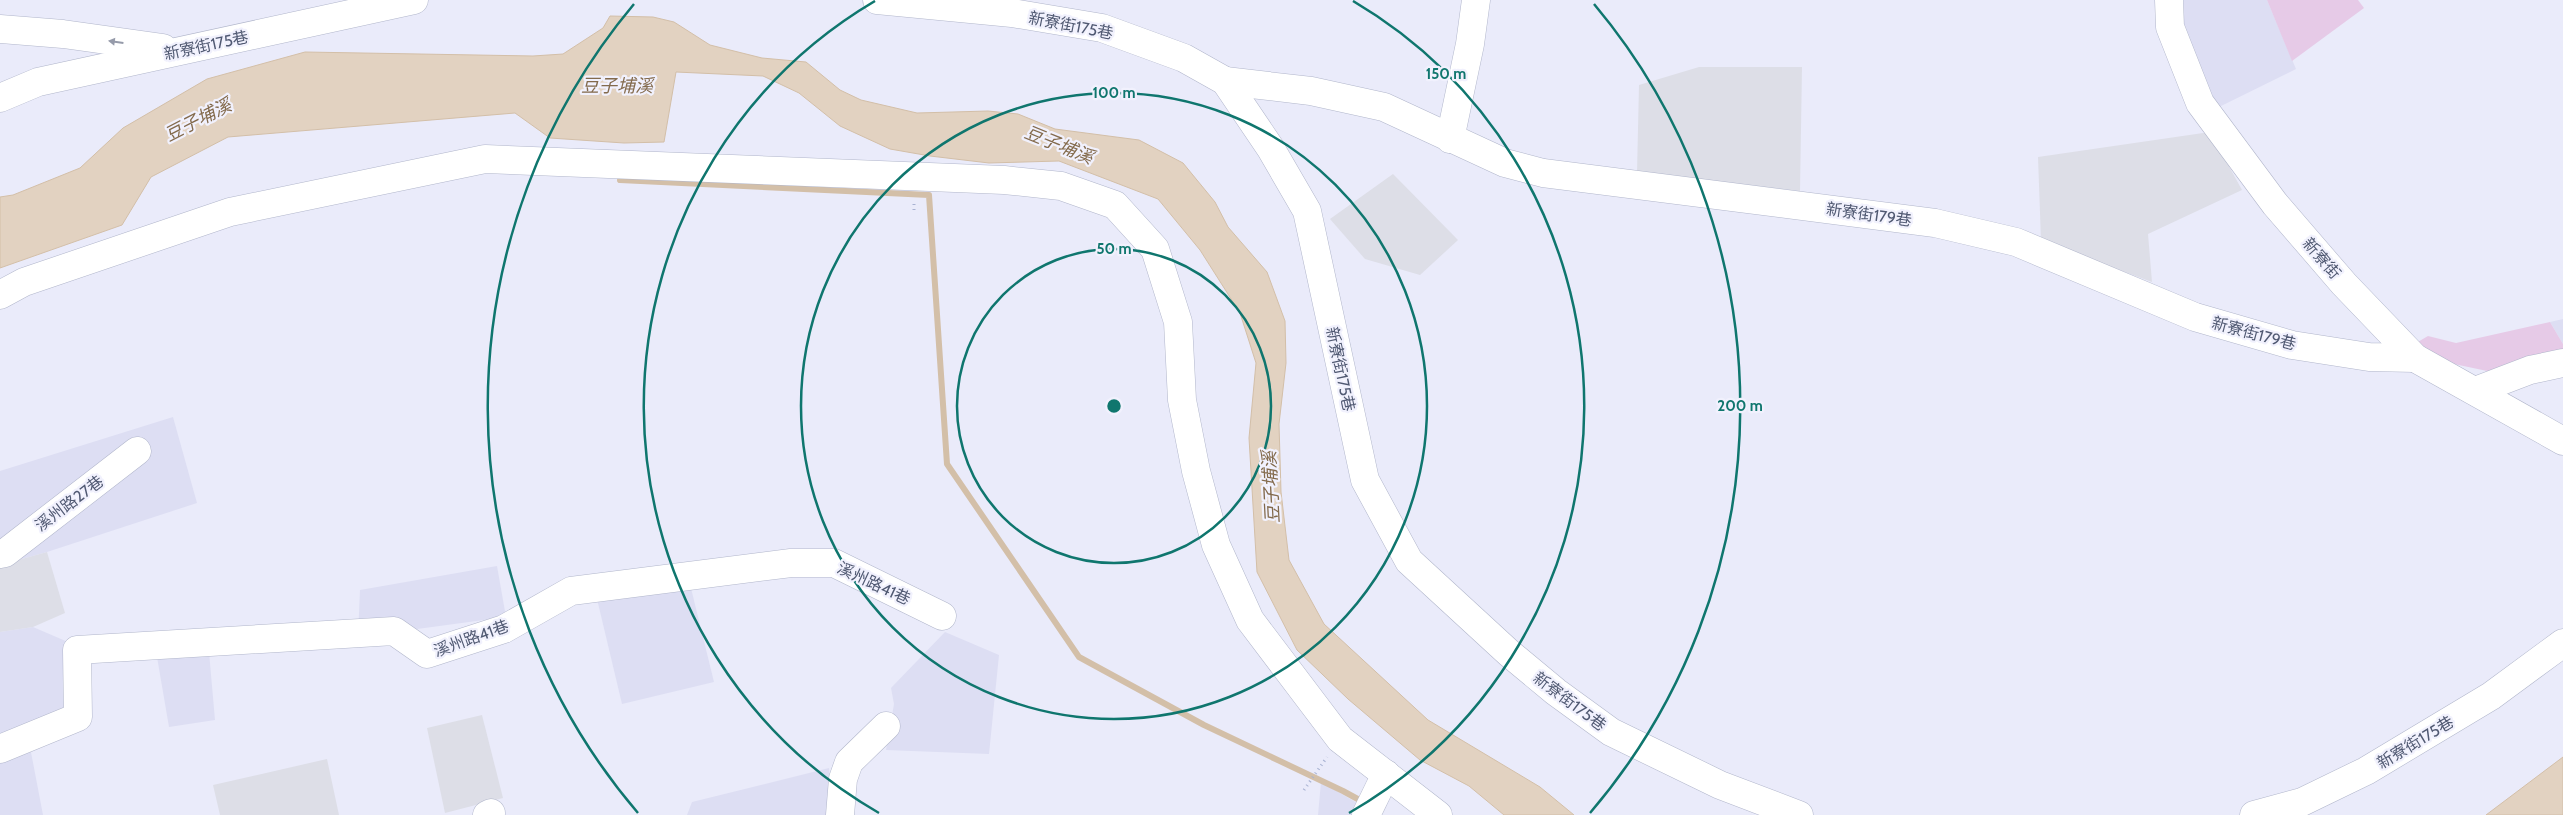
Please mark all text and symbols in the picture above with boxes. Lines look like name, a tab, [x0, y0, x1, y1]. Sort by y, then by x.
street label: 新寮街175巷	[1027, 8, 1115, 43]
street label: 新寮街175巷	[162, 27, 250, 64]
one-way arrow	[108, 37, 124, 45]
text: 150 m	[1426, 65, 1466, 83]
water label: 豆子埔溪	[581, 75, 656, 97]
text: 100 m	[1092, 84, 1136, 102]
water label: 豆子埔溪	[161, 92, 238, 146]
water label: 豆子埔溪	[1022, 121, 1099, 170]
street label: 新寮街179巷	[1825, 199, 1913, 230]
street label: 新寮街	[2299, 234, 2345, 283]
text: 50 m	[1096, 240, 1132, 258]
street label: 新寮街179巷	[2210, 313, 2298, 354]
street label: 新寮街175巷	[1322, 325, 1359, 413]
centre of rings	[1105, 397, 1123, 415]
text: 200 m	[1717, 397, 1763, 415]
water label: 豆子埔溪	[1258, 447, 1284, 524]
street label: 溪州路27巷	[31, 472, 107, 535]
street label: 溪州路41巷	[834, 558, 913, 609]
street label: 溪州路41巷	[431, 616, 511, 661]
street label: 新寮街175巷	[1530, 668, 1610, 735]
street label: 新寮街175巷	[2374, 712, 2457, 773]

